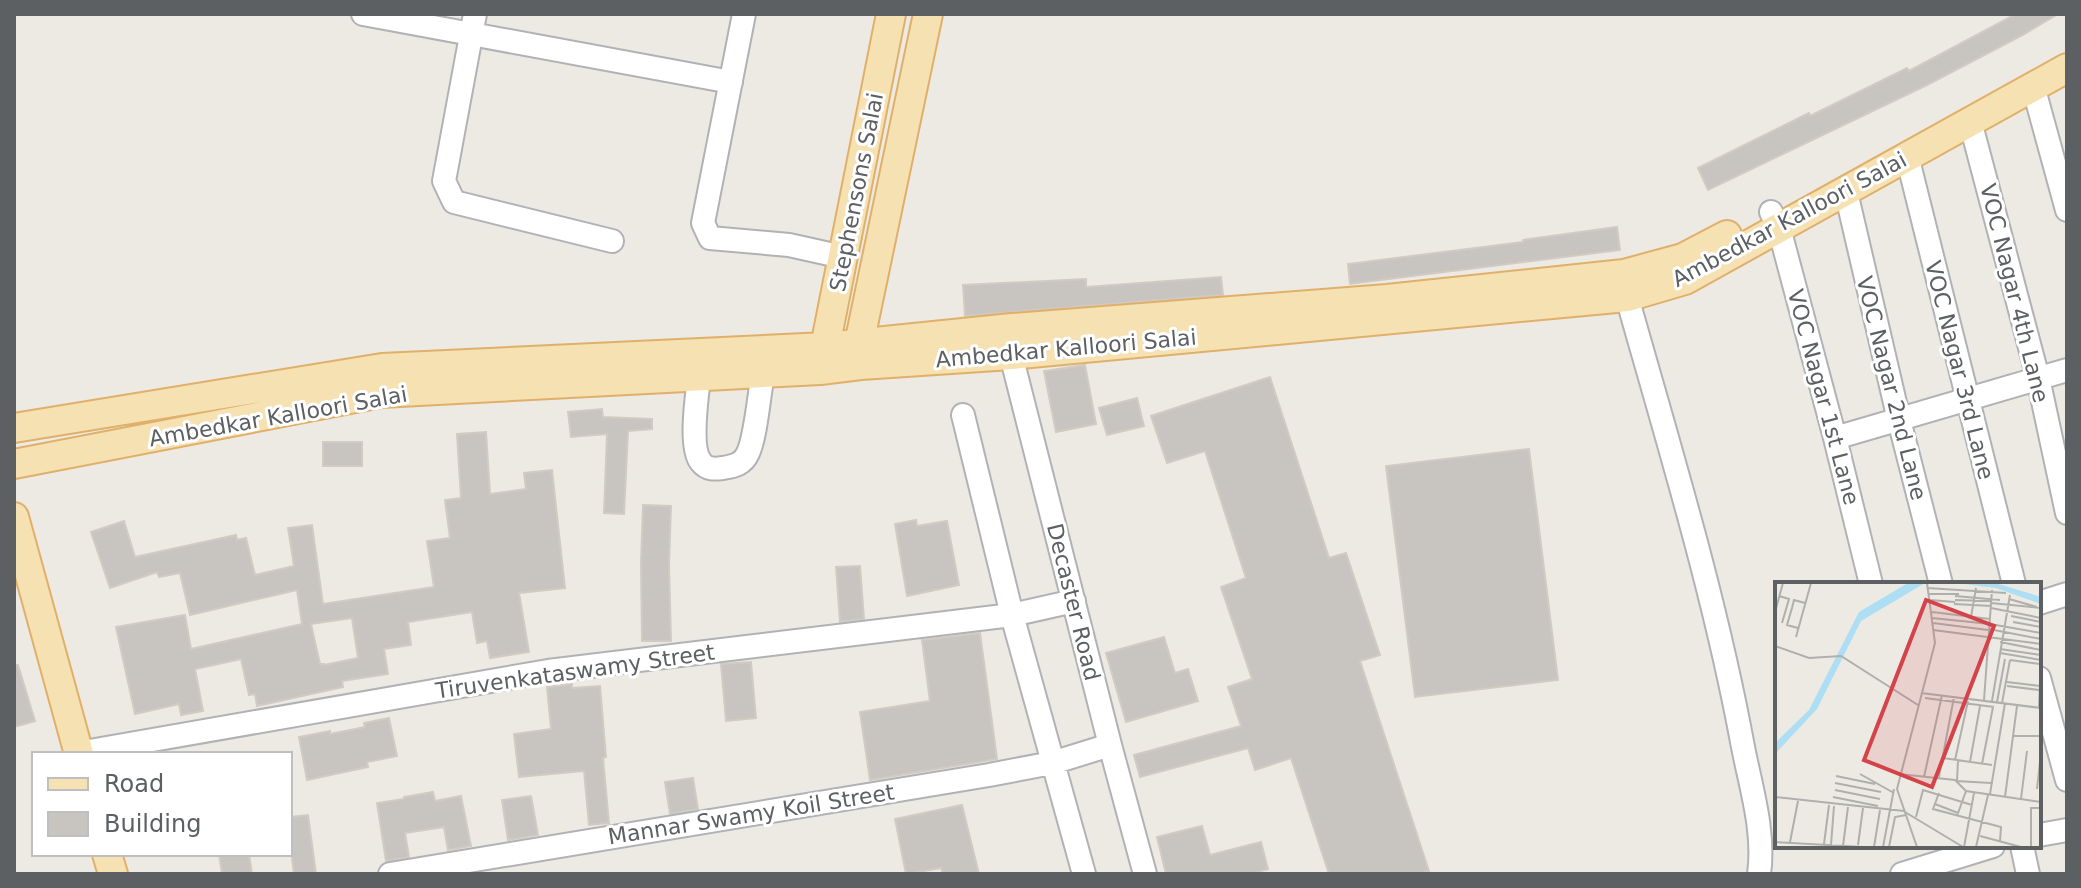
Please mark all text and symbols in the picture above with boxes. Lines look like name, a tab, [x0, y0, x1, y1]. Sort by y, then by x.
street label: Stephensons Salai	[825, 91, 888, 294]
street label: Ambedkar Kalloori Salai	[1668, 147, 1911, 292]
street label: VOC Nagar 4th Lane	[1975, 181, 2054, 405]
street label: VOC Nagar 3rd Lane	[1920, 258, 1999, 482]
street label: VOC Nagar 2nd Lane	[1852, 274, 1931, 503]
street label: VOC Nagar 1st Lane	[1783, 287, 1864, 508]
street label: Ambedkar Kalloori Salai	[935, 325, 1198, 372]
street label: Ambedkar Kalloori Salai	[147, 381, 409, 452]
street label: Decaster Road	[1042, 521, 1105, 683]
inset map	[1775, 582, 2041, 848]
street label: Tiruvenkataswamy Street	[433, 639, 717, 704]
legend	[32, 752, 292, 856]
text: Road	[104, 770, 164, 798]
street label: Mannar Swamy Koil Street	[606, 779, 896, 849]
text: Building	[104, 810, 201, 838]

